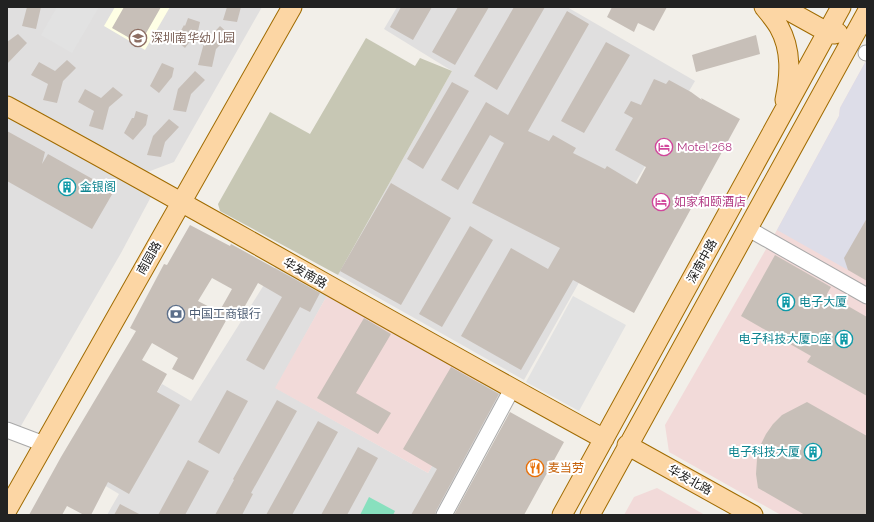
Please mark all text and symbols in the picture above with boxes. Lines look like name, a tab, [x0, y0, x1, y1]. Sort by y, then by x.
school or university icon: 深圳南华幼儿园	[128, 28, 148, 48]
place label: 深圳南华幼儿园	[151, 31, 235, 45]
hotel icon: Motel 268	[654, 137, 674, 157]
place label: Motel 268	[677, 140, 732, 154]
building icon: 金银阁	[57, 177, 77, 197]
place label: 金银阁	[80, 180, 116, 194]
hotel icon: 如家和颐酒店	[651, 192, 671, 212]
place label: 如家和颐酒店	[674, 195, 746, 209]
street label: 深南中路	[684, 237, 720, 285]
street label: 南园路	[134, 239, 164, 277]
street label: 华发南路	[281, 255, 329, 291]
building icon: 电子大厦	[776, 292, 796, 312]
place label: 电子大厦	[799, 295, 847, 309]
bank icon: 中国工商银行	[166, 304, 186, 324]
place label: 中国工商银行	[189, 307, 261, 321]
building icon: 电子科技大厦D座	[834, 329, 854, 349]
place label: 电子科技大厦D座	[738, 332, 831, 346]
building icon: 电子科技大厦	[803, 442, 823, 462]
place label: 电子科技大厦	[728, 445, 800, 459]
restaurant icon: 麦当劳	[525, 458, 545, 478]
place label: 麦当劳	[548, 461, 584, 475]
street label: 华发北路	[666, 462, 714, 498]

